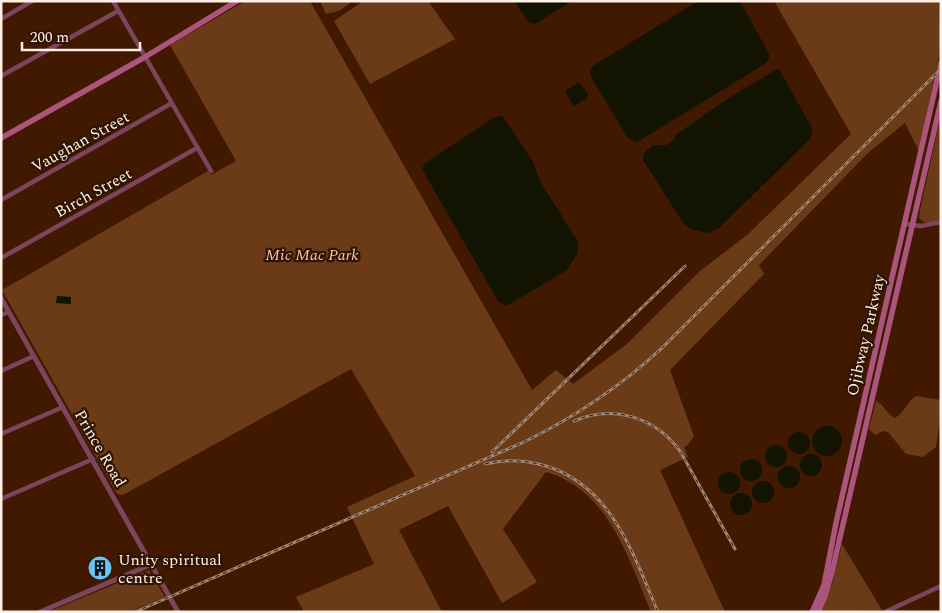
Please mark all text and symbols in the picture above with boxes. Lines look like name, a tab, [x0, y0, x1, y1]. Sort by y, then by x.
scale bar	[22, 20, 140, 52]
text: 200 m	[30, 26, 69, 49]
street label: Vaughan Street	[27, 105, 134, 179]
street label: Birch Street	[51, 162, 137, 224]
park label: Mic Mac Park	[265, 243, 359, 267]
street label: Ojibway Parkway	[840, 271, 892, 398]
street label: Prince Road	[68, 405, 132, 492]
place label: Unity spiritual centre	[118, 548, 222, 590]
building icon: Unity spiritual centre	[87, 555, 113, 581]

